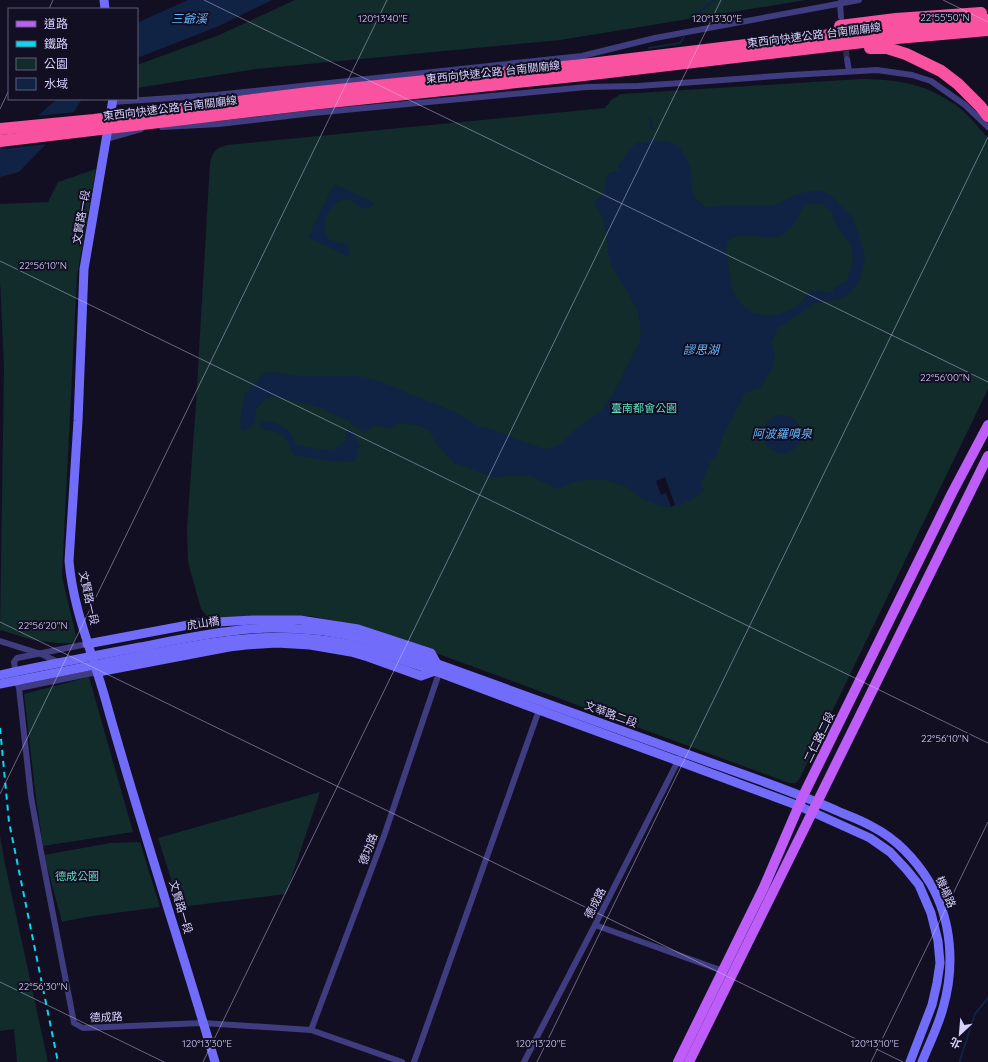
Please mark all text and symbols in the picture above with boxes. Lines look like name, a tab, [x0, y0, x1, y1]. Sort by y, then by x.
legend	[8, 8, 138, 100]
water label: 三爺溪	[171, 11, 209, 26]
text: 22°55'50"N	[920, 11, 970, 24]
text: 120°13'40"E	[358, 12, 408, 25]
text: 120°13'30"E	[692, 12, 742, 25]
text: 道路	[44, 16, 68, 31]
street label: 東西向快速公路 台南關廟線	[746, 20, 882, 50]
text: 鐵路	[44, 36, 68, 51]
text: 公園	[44, 56, 68, 71]
street label: 東西向快速公路 台南關廟線	[425, 58, 561, 86]
text: 水域	[44, 76, 68, 91]
street label: 東西向快速公路 台南關廟線	[102, 93, 238, 123]
street label: 文賢路一段	[69, 189, 93, 245]
text: 22°56'10"N	[19, 259, 67, 272]
water label: 謬思湖	[683, 342, 721, 357]
text: 22°56'00"N	[920, 371, 970, 384]
park label: 臺南都會公園	[611, 401, 677, 415]
water label: 阿波羅噴泉	[752, 426, 813, 441]
street label: 文賢路一段	[76, 570, 102, 626]
street label: 虎山橋	[186, 614, 220, 632]
text: 22°56'20"N	[18, 619, 68, 632]
street label: 文華路二段	[583, 698, 639, 730]
street label: 二仁路二段	[801, 709, 837, 765]
text: 22°56'10"N	[921, 732, 969, 745]
street label: 德功路	[356, 831, 380, 867]
park label: 德成公園	[55, 869, 99, 883]
street label: 機場路	[933, 874, 959, 910]
street label: 文賢路一段	[166, 879, 196, 935]
street label: 德成路	[581, 885, 609, 921]
text: 22°56'30"N	[18, 980, 68, 993]
street label: 德成路	[89, 1009, 123, 1025]
north arrow	[940, 1014, 980, 1054]
text: 北	[948, 1034, 964, 1052]
text: 120°13'30"E	[182, 1037, 232, 1050]
text: 120°13'20"E	[516, 1037, 567, 1050]
text: 120°13'10"E	[851, 1037, 900, 1050]

